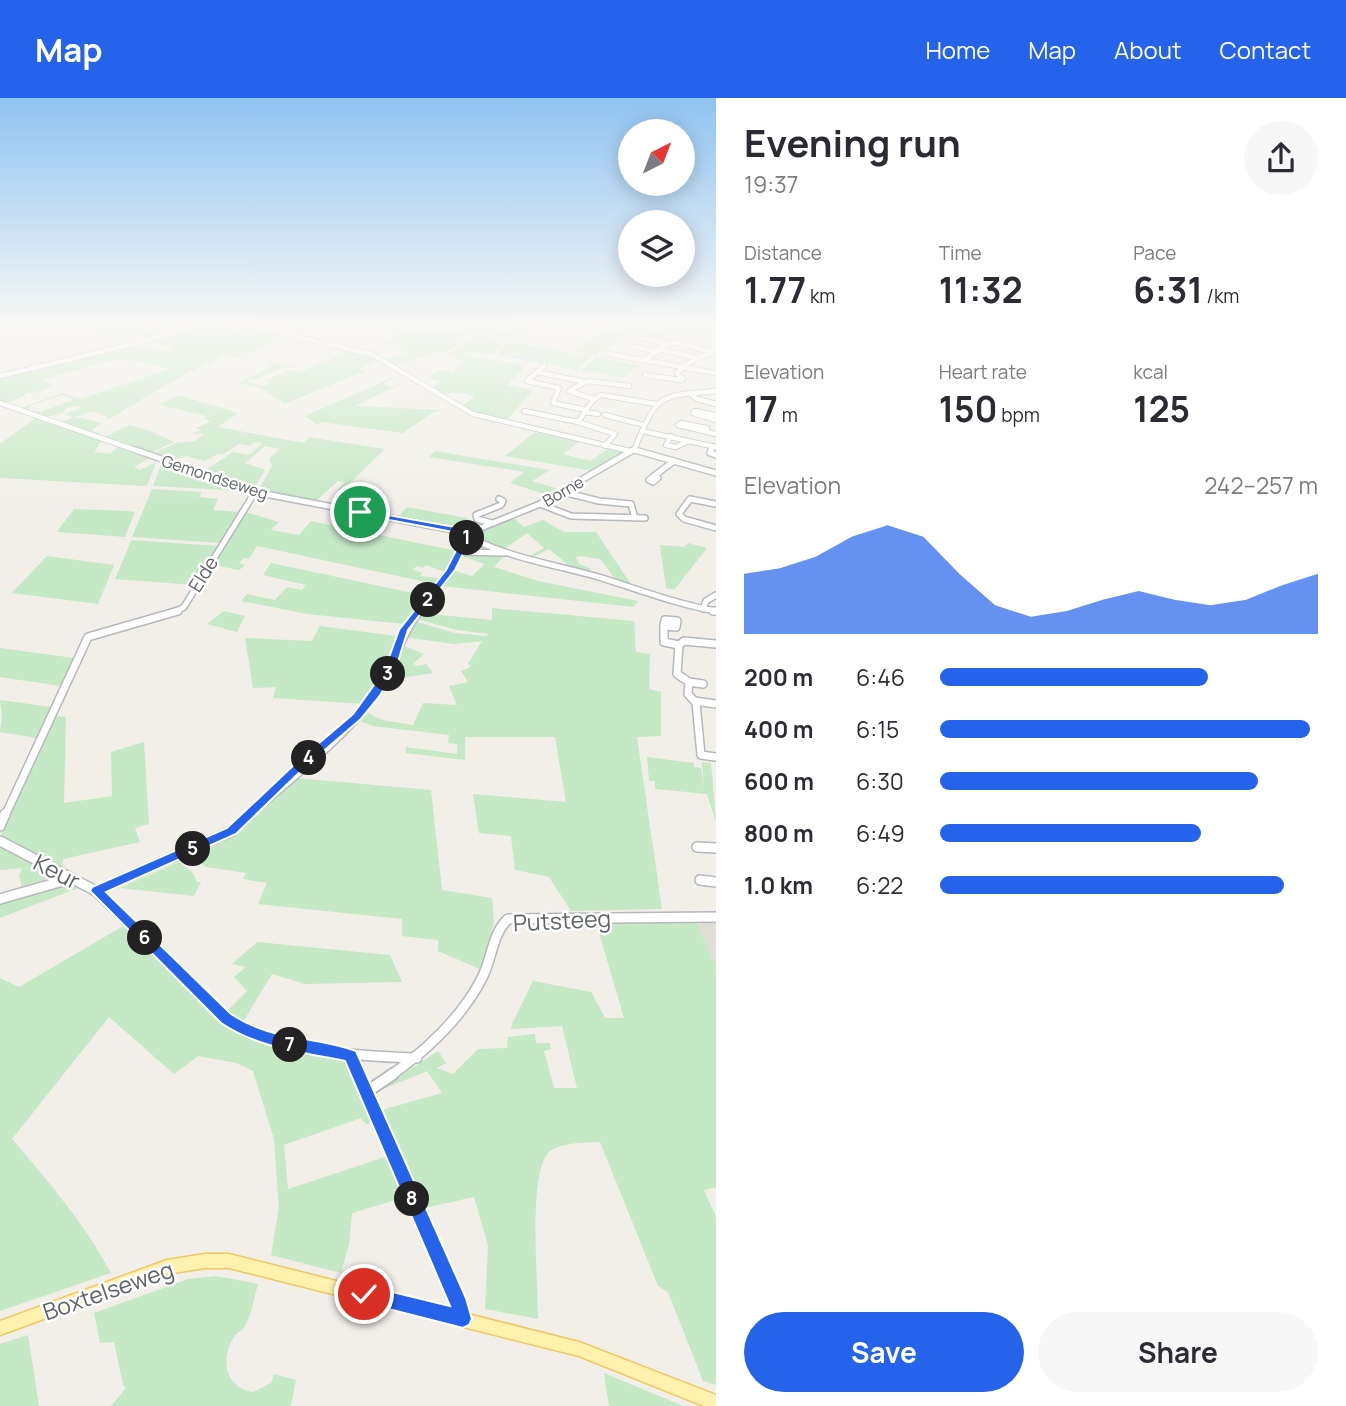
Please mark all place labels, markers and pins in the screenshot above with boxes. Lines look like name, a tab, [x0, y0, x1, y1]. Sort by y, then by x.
pin	[330, 482, 390, 542]
pin: 1	[449, 520, 484, 556]
pin: 2	[410, 582, 446, 618]
pin: 3	[370, 656, 406, 692]
pin: 4	[292, 740, 326, 776]
pin: 5	[176, 832, 210, 866]
pin: 6	[128, 920, 162, 956]
pin: 7	[272, 1028, 308, 1062]
pin: 8	[394, 1182, 430, 1216]
pin	[334, 1264, 394, 1324]

